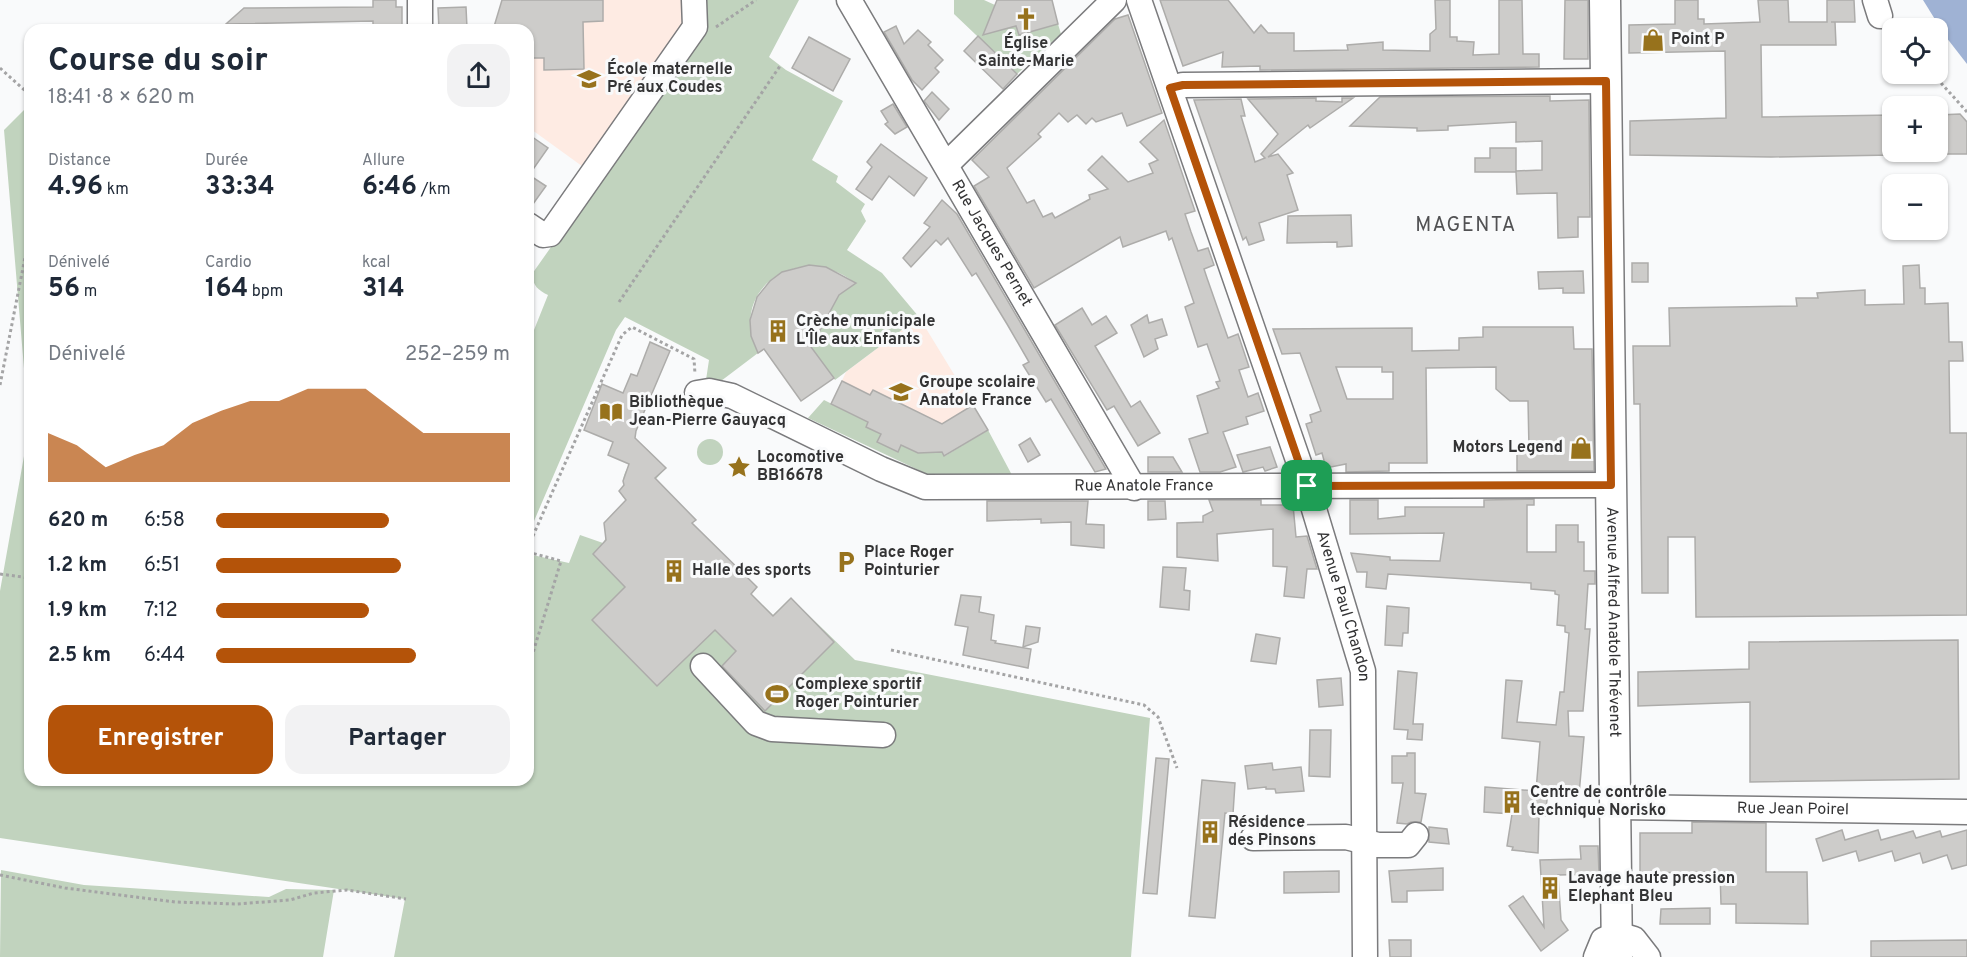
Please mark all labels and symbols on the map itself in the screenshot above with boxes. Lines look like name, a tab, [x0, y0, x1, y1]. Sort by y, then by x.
church icon: Église Sainte-Marie	[1013, 6, 1039, 32]
shop icon: Point P	[1640, 27, 1666, 53]
place label: Point P	[1671, 30, 1724, 50]
place label: Église Sainte-Marie	[978, 32, 1074, 72]
place label: École maternelle Pré aux Coudes	[607, 58, 733, 98]
school or university icon: École maternelle Pré aux Coudes	[576, 66, 602, 92]
street label: Rue Jacques Pernet	[946, 176, 1036, 311]
district label: MAGENTA	[1415, 213, 1517, 239]
place label: Crèche municipale L'Île aux Enfants	[796, 312, 935, 350]
building icon: Crèche municipale L'Île aux Enfants	[765, 318, 791, 344]
place label: Groupe scolaire Anatole France	[919, 373, 1036, 411]
school or university icon: Groupe scolaire Anatole France	[888, 379, 914, 405]
place label: Bibliothèque Jean-Pierre Gauyacq	[629, 393, 786, 431]
library icon: Bibliothèque Jean-Pierre Gauyacq	[598, 399, 624, 425]
shop icon: Motors Legend	[1568, 435, 1594, 461]
place label: Motors Legend	[1453, 438, 1563, 458]
place label: Locomotive BB16678	[757, 448, 844, 486]
place icon: Locomotive BB16678	[726, 454, 752, 480]
pin	[1281, 460, 1332, 511]
street label: Rue Anatole France	[1074, 476, 1213, 497]
street label: Avenue Alfred Anatole Thévenet	[1601, 506, 1624, 737]
street label: Avenue Paul Chandon	[1311, 529, 1373, 682]
place label: Place Roger Pointurier	[864, 543, 954, 581]
parking icon: Place Roger Pointurier	[833, 549, 859, 575]
building icon: Halle des sports	[661, 558, 687, 584]
place label: Halle des sports	[692, 561, 812, 581]
place label: Complexe sportif Roger Pointurier	[795, 675, 922, 713]
sports icon: Complexe sportif Roger Pointurier	[764, 681, 790, 707]
place label: Centre de contrôle technique Norisko	[1530, 783, 1667, 821]
building icon: Centre de contrôle technique Norisko	[1499, 789, 1525, 815]
street label: Rue Jean Poirel	[1737, 799, 1849, 820]
place label: Résidence des Pinsons	[1228, 813, 1316, 851]
building icon: Résidence des Pinsons	[1197, 819, 1223, 845]
place label: Lavage haute pression Elephant Bleu	[1568, 869, 1735, 907]
building icon: Lavage haute pression Elephant Bleu	[1537, 875, 1563, 901]

